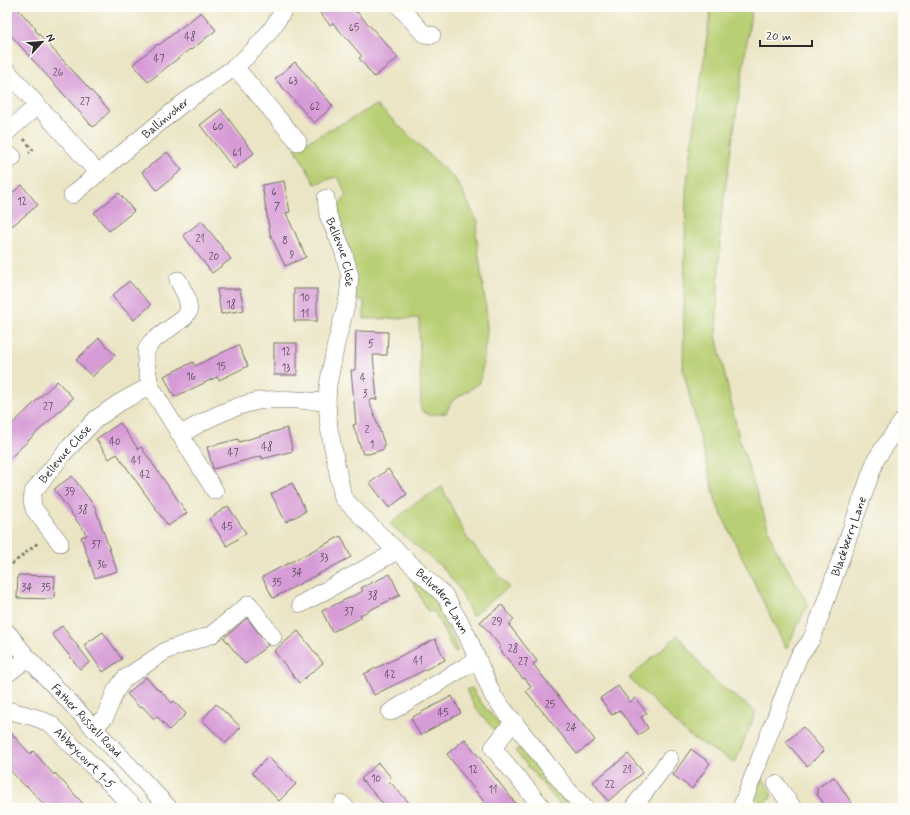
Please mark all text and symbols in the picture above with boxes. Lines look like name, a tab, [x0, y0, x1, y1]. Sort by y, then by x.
north arrow	[22, 22, 62, 62]
house number: 65	[349, 22, 359, 35]
scale bar	[760, 22, 812, 48]
text: 20 m	[766, 29, 792, 45]
house number: 48	[184, 30, 196, 44]
text: N	[42, 32, 58, 44]
house number: 47	[154, 53, 164, 66]
house number: 26	[53, 67, 64, 80]
house number: 63	[288, 75, 298, 88]
street label: Ballinvoher	[139, 95, 192, 143]
house number: 27	[80, 96, 90, 109]
house number: 62	[310, 101, 320, 114]
house number: 60	[213, 121, 224, 134]
house number: 61	[232, 147, 242, 160]
house number: 6	[271, 186, 277, 199]
house number: 12	[17, 196, 27, 209]
house number: 7	[274, 201, 280, 214]
street label: Bellevue Close	[321, 215, 357, 288]
house number: 21	[195, 233, 205, 246]
house number: 8	[282, 235, 288, 248]
house number: 9	[290, 249, 295, 262]
house number: 20	[209, 251, 220, 264]
house number: 10	[300, 292, 310, 305]
house number: 18	[226, 298, 236, 312]
house number: 11	[301, 308, 309, 321]
house number: 5	[368, 338, 374, 351]
house number: 12	[281, 346, 291, 359]
house number: 15	[216, 361, 226, 374]
house number: 13	[282, 362, 290, 375]
house number: 16	[186, 371, 196, 384]
house number: 4	[360, 372, 366, 385]
house number: 3	[363, 388, 368, 401]
house number: 27	[43, 401, 53, 414]
street label: Bellevue Close	[36, 421, 96, 487]
house number: 2	[365, 424, 370, 437]
house number: 40	[109, 436, 121, 449]
house number: 1	[370, 439, 374, 452]
house number: 48	[261, 440, 273, 454]
house number: 47	[228, 447, 238, 460]
house number: 41	[131, 455, 141, 468]
house number: 42	[139, 469, 151, 482]
house number: 39	[65, 486, 75, 499]
street label: Blackberry Lane	[828, 495, 871, 579]
house number: 38	[78, 503, 88, 517]
house number: 45	[221, 521, 233, 534]
house number: 37	[91, 539, 101, 552]
house number: 33	[320, 552, 328, 565]
house number: 36	[97, 559, 107, 572]
street label: Belvedere Lawn	[412, 565, 472, 637]
house number: 34	[292, 567, 302, 580]
house number: 35	[272, 577, 282, 590]
house number: 34	[22, 582, 32, 595]
house number: 35	[41, 582, 51, 595]
house number: 38	[368, 589, 378, 603]
house number: 37	[344, 606, 354, 619]
house number: 29	[492, 616, 502, 629]
house number: 28	[508, 642, 518, 656]
house number: 41	[413, 655, 423, 668]
house number: 27	[518, 656, 528, 669]
house number: 42	[384, 669, 396, 682]
street label: Father Russell Road	[47, 681, 125, 761]
house number: 25	[545, 699, 555, 712]
house number: 45	[437, 707, 449, 720]
house number: 24	[566, 722, 576, 735]
street label: Abbeycourt 1-5	[50, 725, 118, 793]
house number: 12	[468, 764, 478, 777]
house number: 21	[622, 764, 632, 777]
house number: 10	[371, 773, 381, 786]
house number: 22	[605, 779, 615, 792]
house number: 11	[489, 784, 497, 797]

